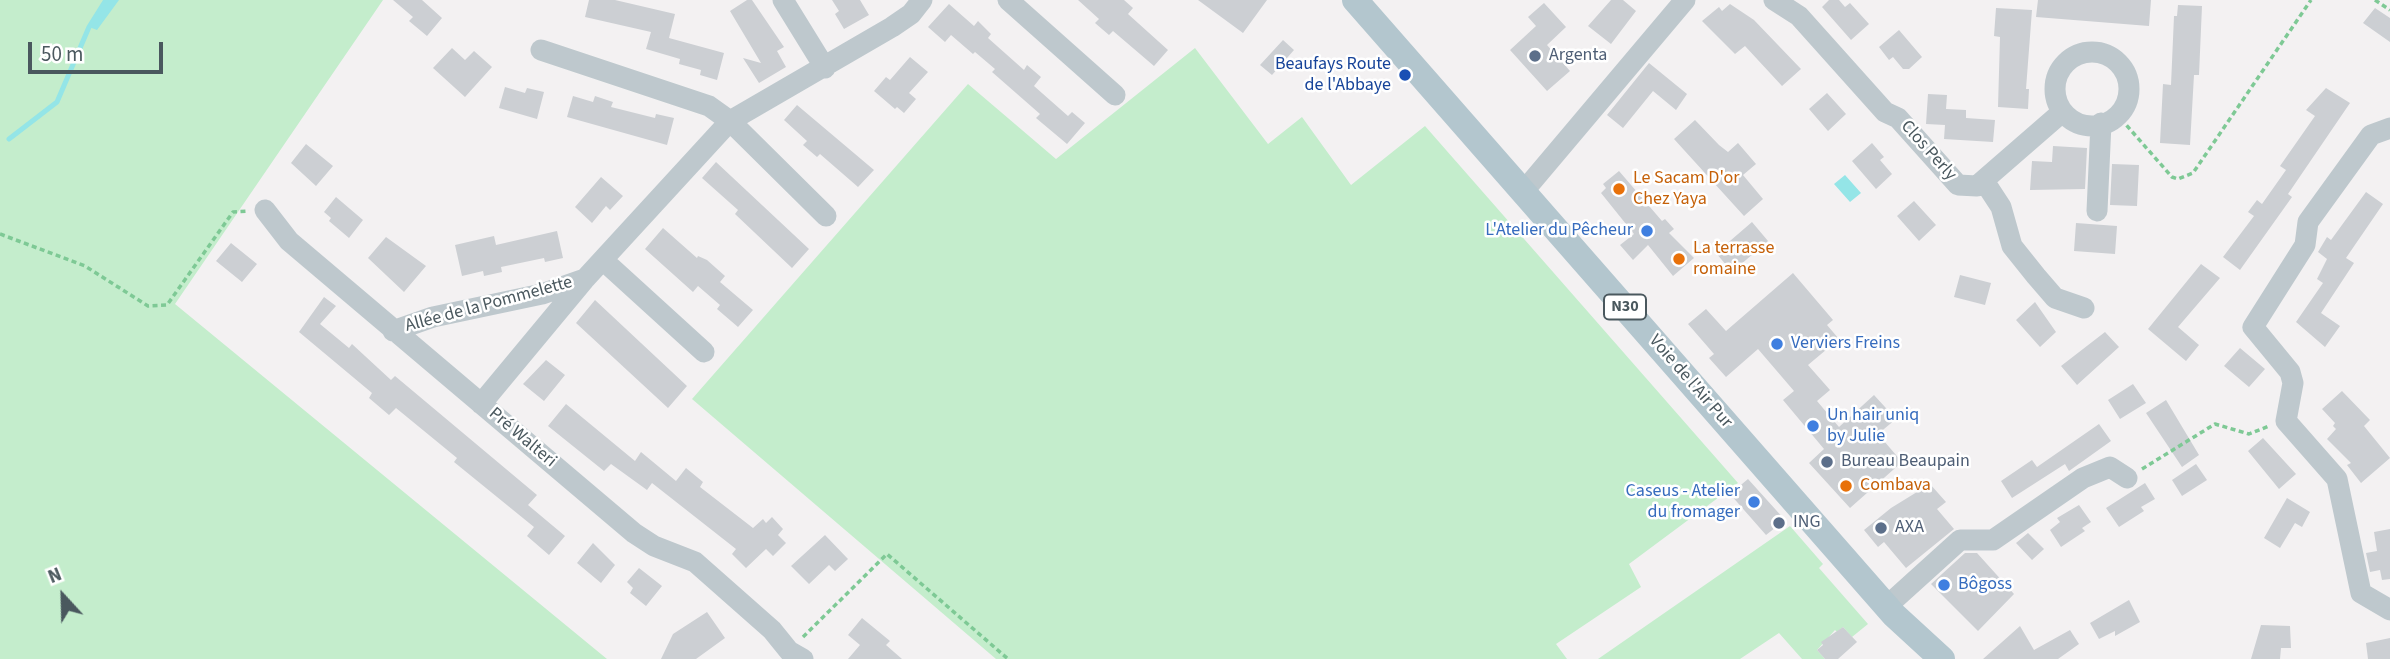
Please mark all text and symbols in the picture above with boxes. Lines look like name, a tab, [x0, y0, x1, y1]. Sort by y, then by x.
scale bar	[32, 28, 166, 72]
text: 50 m	[41, 39, 83, 69]
place label: Argenta	[1549, 45, 1607, 67]
marker: Argenta	[1527, 48, 1543, 64]
place label: Beaufays Route de l'Abbaye	[1275, 54, 1391, 96]
marker: Beaufays Route de l'Abbaye	[1397, 67, 1413, 83]
street label: Clos Perly	[1895, 116, 1961, 186]
place label: Le Sacam D'or Chez Yaya	[1633, 168, 1739, 210]
marker: Le Sacam D'or Chez Yaya	[1611, 181, 1627, 197]
place label: L'Atelier du Pêcheur	[1485, 220, 1633, 242]
marker: L'Atelier du Pêcheur	[1639, 223, 1655, 239]
place label: La terrasse romaine	[1693, 238, 1774, 280]
marker: La terrasse romaine	[1671, 251, 1687, 267]
street label: Allée de la Pommelette	[403, 272, 575, 338]
road number: N30	[1604, 294, 1646, 320]
street label: Voie de l'Air Pur	[1644, 331, 1736, 433]
place label: Verviers Freins	[1791, 333, 1900, 355]
marker: Verviers Freins	[1769, 336, 1785, 352]
street label: Pré Walteri	[484, 403, 560, 473]
place label: Un hair uniq by Julie	[1827, 405, 1919, 448]
marker: Un hair uniq by Julie	[1805, 418, 1821, 434]
place label: Bureau Beaupain	[1841, 451, 1970, 473]
marker: Bureau Beaupain	[1819, 454, 1835, 470]
place label: Combava	[1860, 475, 1931, 497]
marker: Combava	[1838, 478, 1854, 494]
place label: Caseus - Atelier du fromager	[1626, 481, 1740, 524]
marker: Caseus - Atelier du fromager	[1746, 494, 1762, 510]
place label: ING	[1793, 512, 1820, 534]
marker: ING	[1771, 515, 1787, 531]
place label: AXA	[1895, 517, 1924, 539]
marker: AXA	[1873, 520, 1889, 536]
north arrow	[28, 561, 98, 631]
text: N	[44, 561, 66, 591]
place label: Bôgoss	[1958, 574, 2012, 596]
marker: Bôgoss	[1936, 577, 1952, 593]

